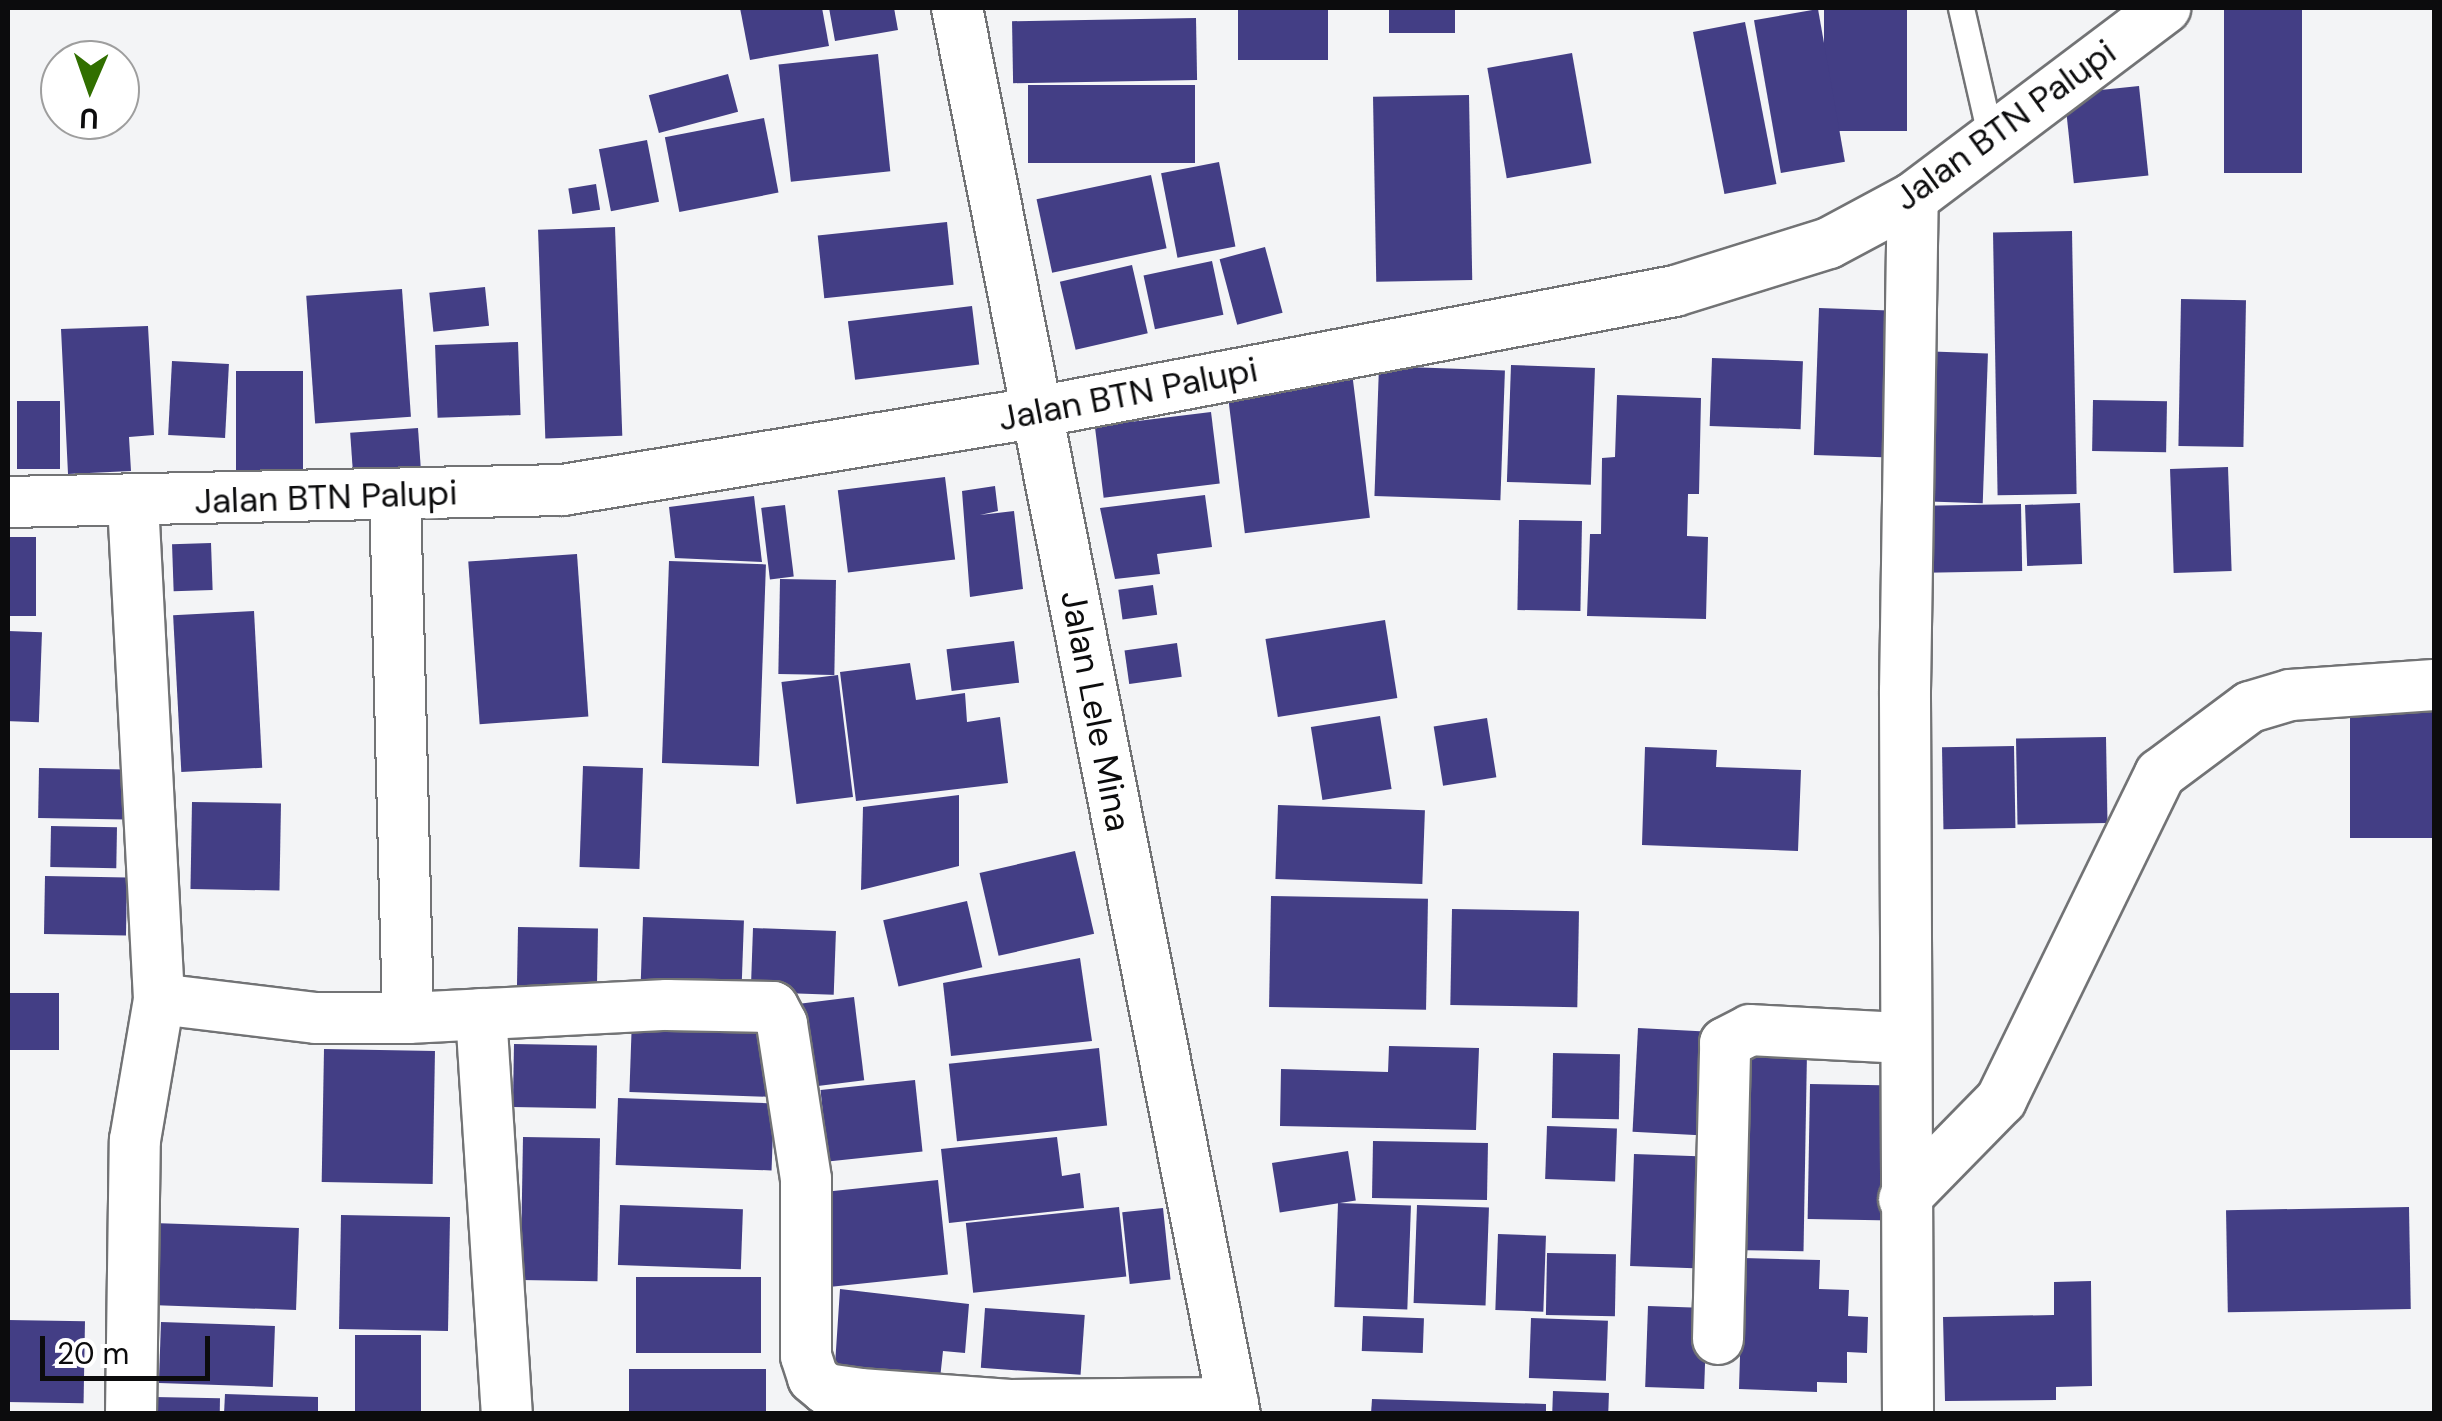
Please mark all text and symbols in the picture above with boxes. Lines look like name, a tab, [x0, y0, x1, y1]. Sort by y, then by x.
street label: Jalan BTN Palupi	[1886, 31, 2124, 219]
north arrow	[40, 40, 140, 140]
text: U	[79, 100, 99, 137]
street label: Jalan BTN Palupi	[995, 348, 1261, 440]
street label: Jalan BTN Palupi	[194, 471, 458, 523]
street label: Jalan Lele Mina	[1052, 587, 1140, 835]
scale bar	[45, 1316, 215, 1378]
text: 20 m	[57, 1334, 129, 1373]

